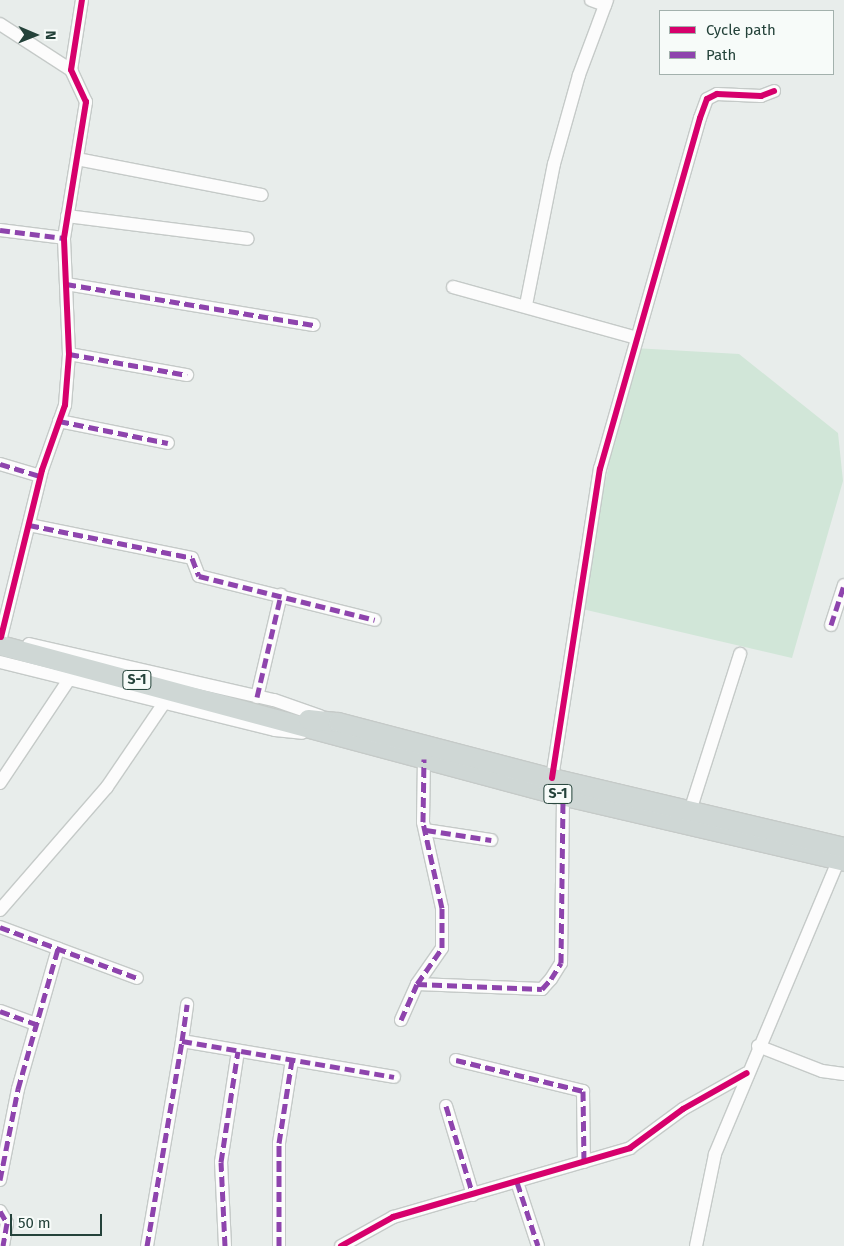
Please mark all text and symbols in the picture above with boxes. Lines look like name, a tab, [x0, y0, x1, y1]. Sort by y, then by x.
north arrow	[10, 10, 60, 60]
legend	[659, 10, 834, 75]
text: Cycle path	[706, 21, 776, 39]
text: N	[42, 30, 59, 40]
text: Path	[706, 46, 736, 64]
road number: S-1	[122, 668, 152, 692]
road number: S-1	[543, 782, 573, 806]
scale bar	[12, 1204, 105, 1236]
text: 50 m	[18, 1214, 51, 1232]

